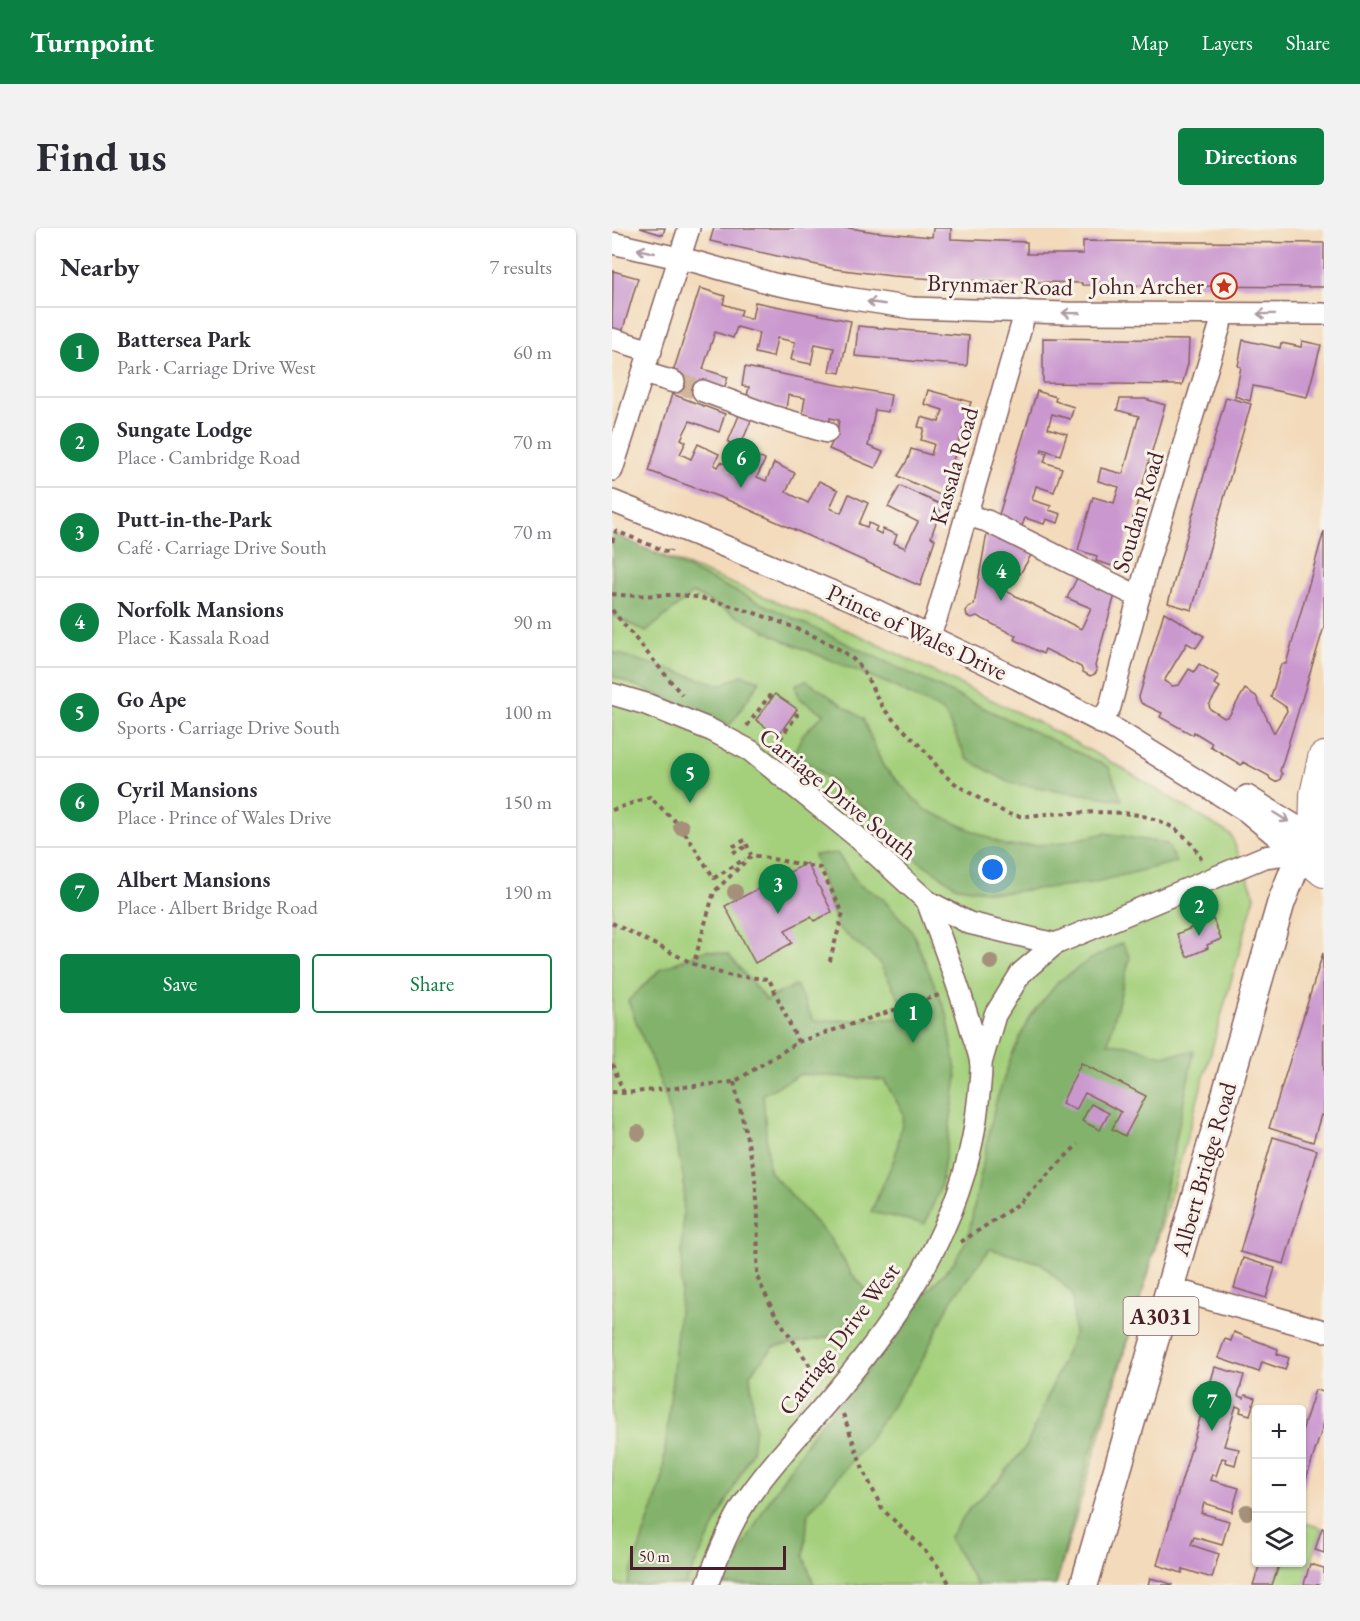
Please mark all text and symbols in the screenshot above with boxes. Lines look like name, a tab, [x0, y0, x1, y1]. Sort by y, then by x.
text: Turnpoint	[30, 24, 154, 60]
text: Map	[1131, 29, 1169, 56]
text: Layers	[1202, 29, 1253, 56]
text: Share	[1286, 29, 1330, 56]
button: Directions	[1178, 128, 1324, 185]
text: Find us	[36, 129, 167, 184]
one-way arrow	[636, 245, 656, 256]
text: Nearby	[60, 250, 140, 284]
text: 7 results	[489, 254, 552, 280]
street label: Brynmaer Road	[927, 266, 1074, 303]
place label: John Archer	[1088, 270, 1204, 301]
place icon: John Archer	[1209, 271, 1239, 301]
one-way arrow	[867, 297, 886, 308]
one-way arrow	[1061, 307, 1081, 319]
one-way arrow	[1256, 309, 1276, 320]
text: Battersea Park	[117, 325, 251, 354]
text: 1	[74, 339, 85, 365]
text: 60 m	[513, 339, 552, 365]
text: Park · Carriage Drive West	[117, 354, 316, 380]
street label: Kassala Road	[922, 402, 985, 528]
text: Sungate Lodge	[117, 415, 252, 444]
text: 2	[74, 429, 85, 455]
text: 70 m	[513, 429, 552, 455]
pin: 6	[722, 438, 760, 488]
text: Place · Cambridge Road	[117, 444, 300, 470]
street label: Soudan Road	[1104, 447, 1171, 576]
text: Putt-in-the-Park	[117, 505, 272, 534]
text: 3	[74, 519, 85, 545]
text: 70 m	[513, 519, 552, 545]
text: Café · Carriage Drive South	[117, 534, 327, 560]
pin: 4	[982, 552, 1020, 601]
street label: Prince of Wales Drive	[822, 576, 1012, 687]
text: Norfolk Mansions	[117, 595, 284, 624]
text: 4	[74, 609, 85, 635]
text: 90 m	[513, 609, 552, 635]
text: Place · Kassala Road	[117, 624, 270, 650]
text: Go Ape	[117, 685, 186, 714]
text: 5	[74, 699, 85, 725]
text: 100 m	[504, 699, 552, 725]
text: Sports · Carriage Drive South	[117, 714, 340, 740]
street label: Carriage Drive South	[753, 720, 924, 867]
pin: 5	[670, 754, 710, 803]
text: Cyril Mansions	[117, 775, 257, 804]
text: 6	[74, 789, 85, 815]
text: 150 m	[504, 789, 552, 815]
text: Place · Prince of Wales Drive	[117, 804, 331, 830]
one-way arrow	[1272, 811, 1289, 823]
your location	[978, 855, 1007, 884]
pin: 3	[758, 864, 798, 914]
text: Albert Mansions	[117, 865, 270, 894]
text: 7	[74, 879, 85, 905]
text: 190 m	[504, 879, 552, 905]
pin: 2	[1180, 886, 1218, 936]
text: Place · Albert Bridge Road	[117, 894, 318, 920]
button: Save	[60, 954, 300, 1013]
button: Share	[312, 954, 552, 1013]
pin: 1	[894, 994, 932, 1043]
street label: Albert Bridge Road	[1164, 1078, 1243, 1260]
street label: Carriage Drive West	[771, 1256, 906, 1421]
road number: A3031	[1124, 1297, 1198, 1335]
pin: 7	[1192, 1382, 1232, 1431]
map controls	[1252, 1405, 1306, 1567]
button: +	[1252, 1405, 1306, 1459]
button: −	[1252, 1459, 1306, 1513]
button: layers	[1252, 1513, 1306, 1567]
scale bar	[630, 1543, 786, 1570]
text: 50 m	[639, 1546, 670, 1567]

